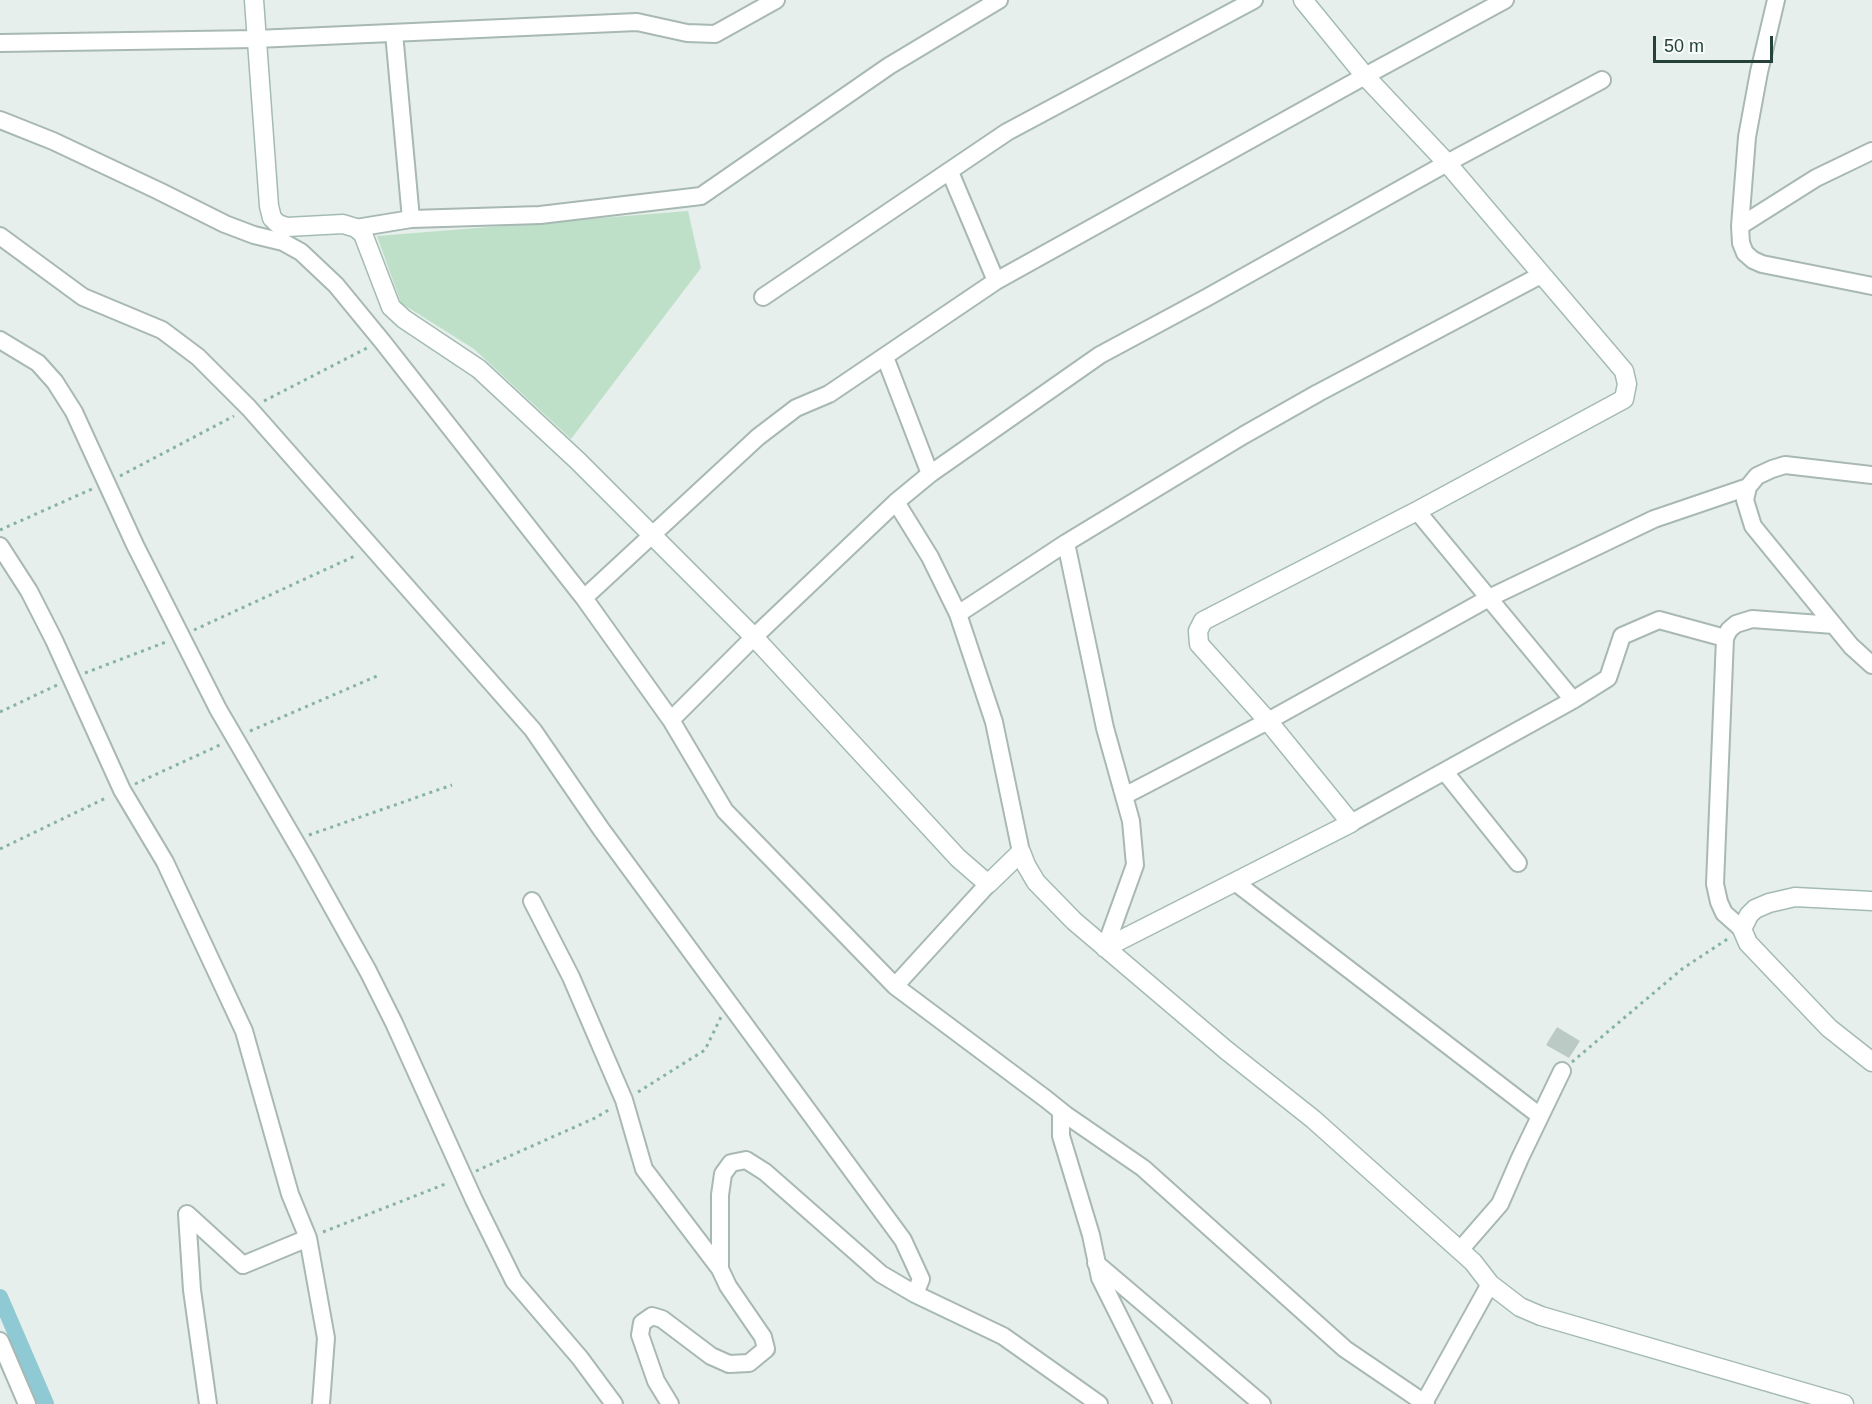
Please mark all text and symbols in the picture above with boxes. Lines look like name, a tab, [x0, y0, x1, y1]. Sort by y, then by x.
scale bar	[1656, 24, 1776, 62]
text: 50 m	[1664, 36, 1704, 56]

